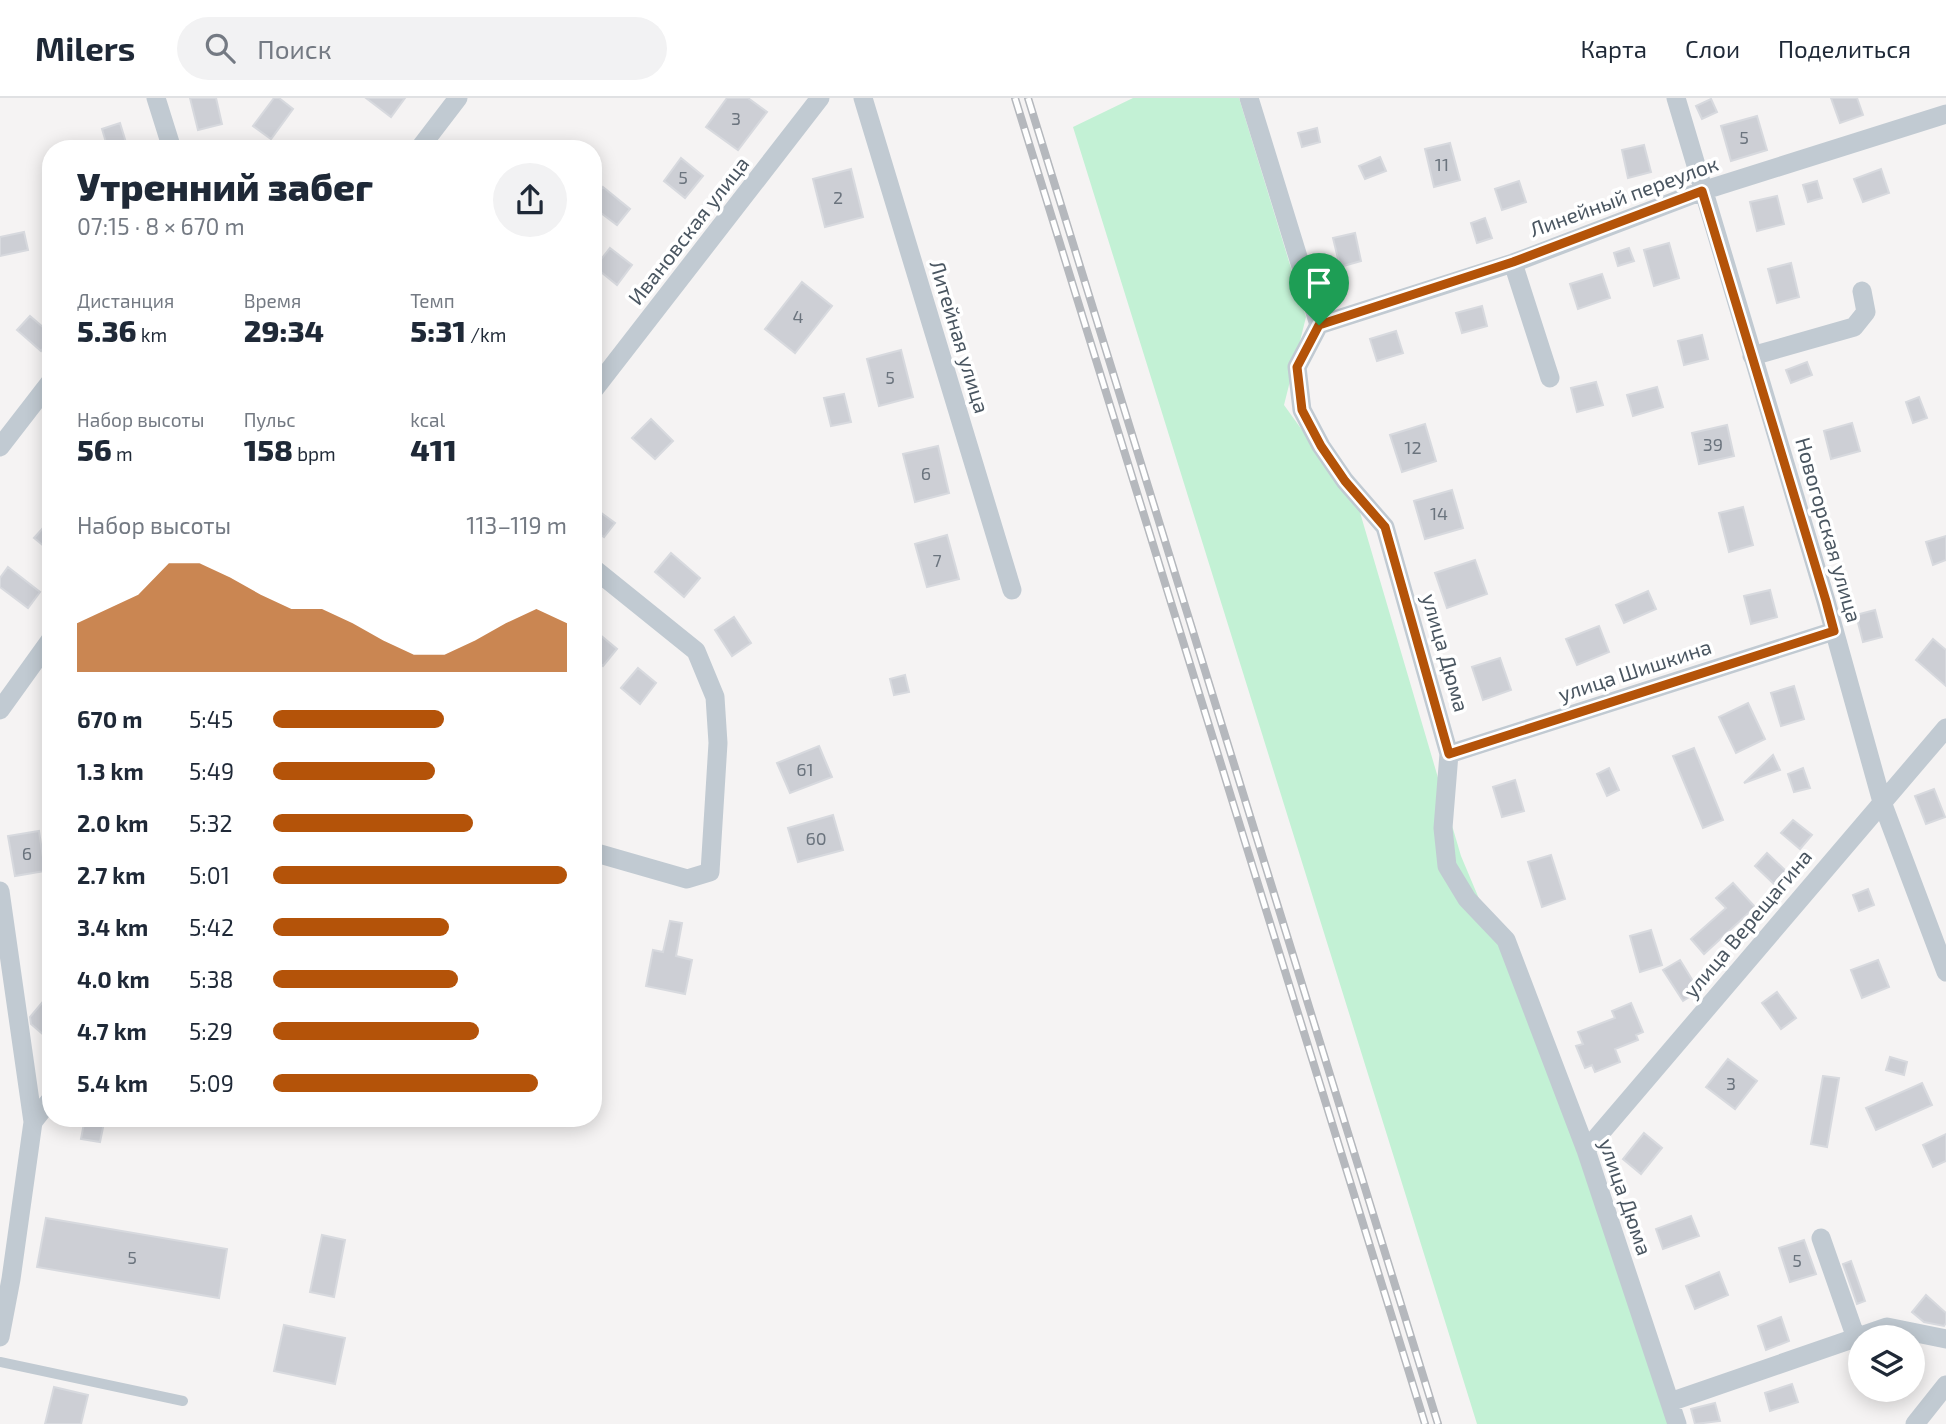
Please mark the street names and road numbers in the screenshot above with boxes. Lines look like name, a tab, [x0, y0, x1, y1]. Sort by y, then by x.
street label: Линейный переулок	[1526, 150, 1721, 242]
street label: Ивановская улица	[622, 151, 754, 310]
street label: Литейная улица	[924, 257, 996, 416]
street label: Новогорская улица	[1790, 434, 1868, 625]
street label: улица Дюма	[1417, 591, 1475, 715]
street label: улица Шишкина	[1555, 633, 1715, 707]
street label: улица Верещагина	[1677, 844, 1817, 1003]
street label: улица Дюма	[1594, 1135, 1658, 1259]

